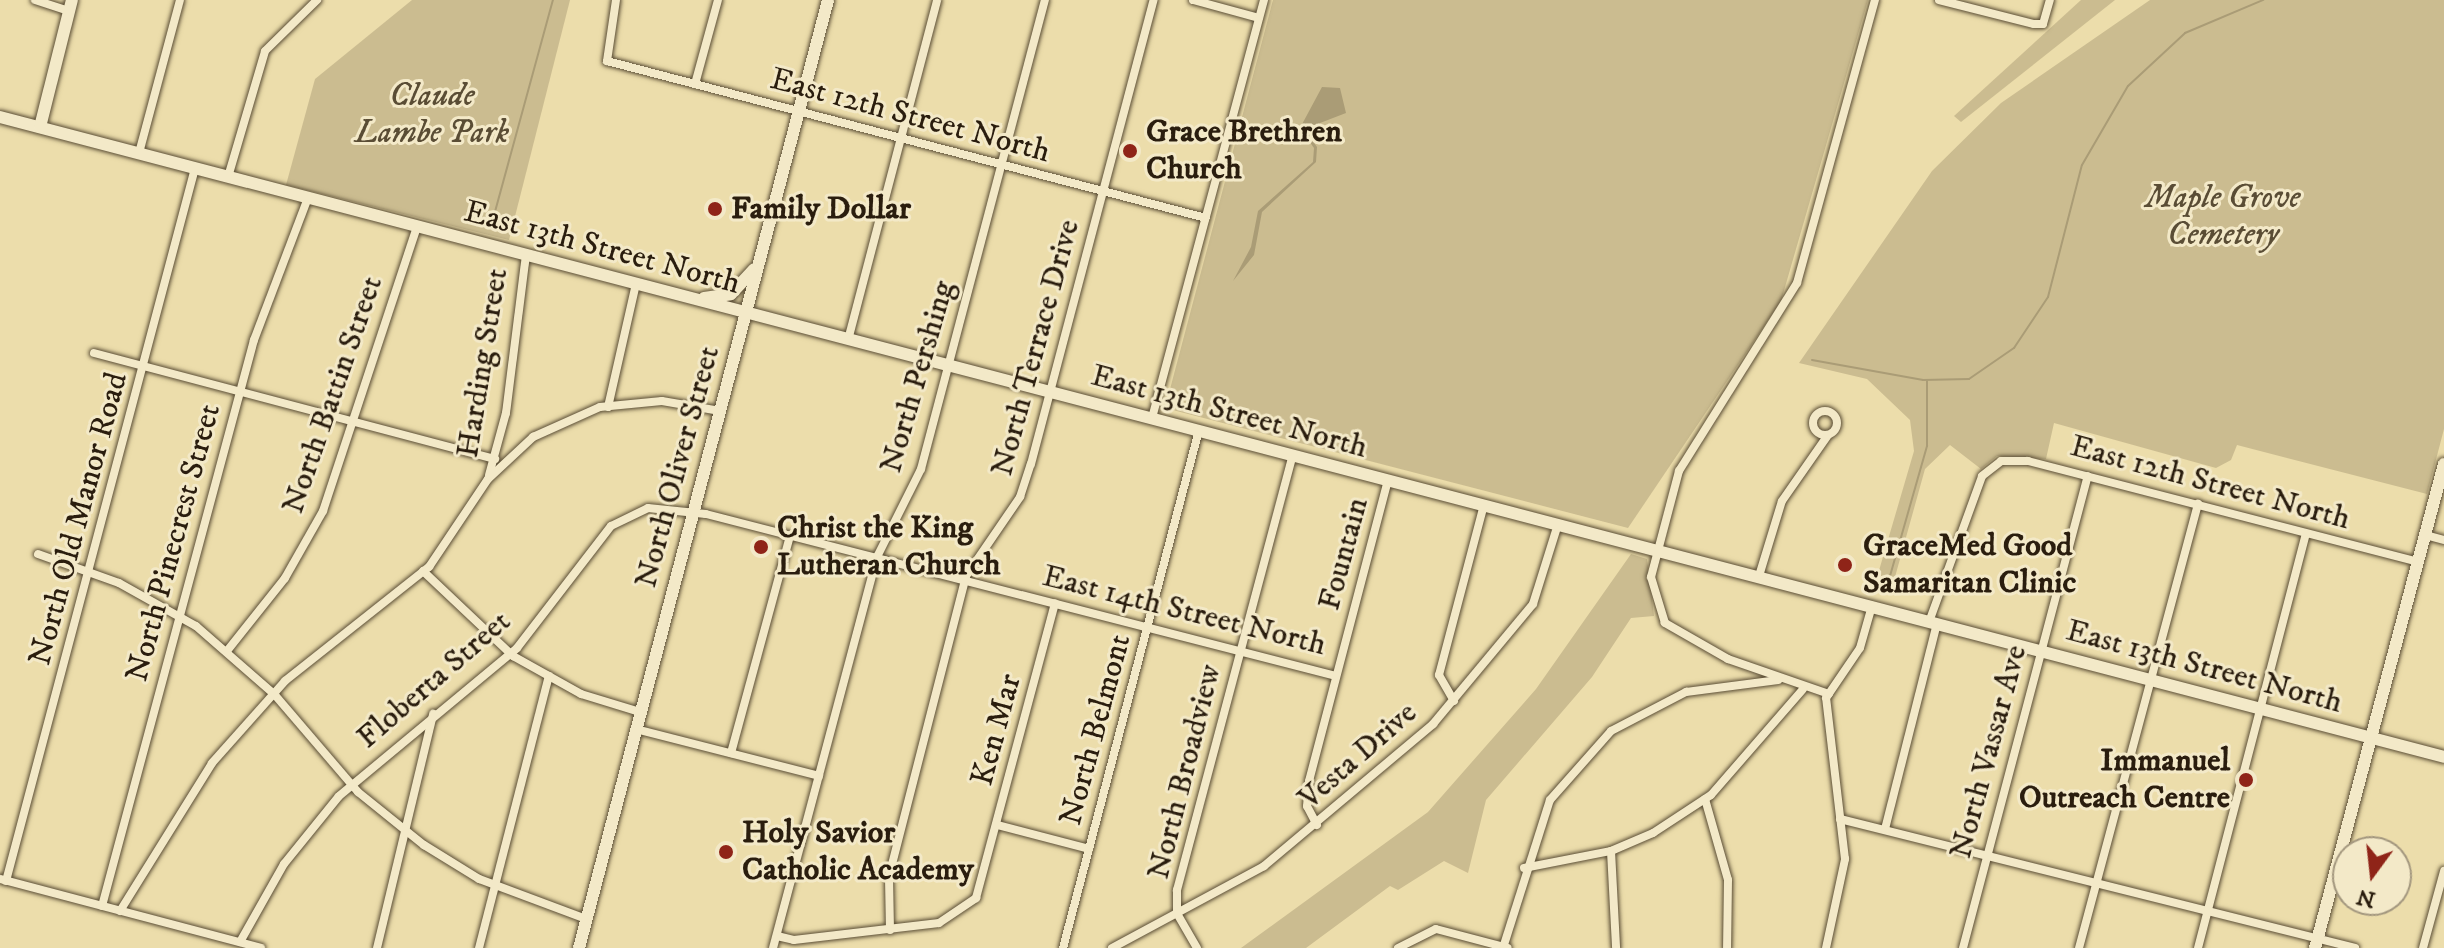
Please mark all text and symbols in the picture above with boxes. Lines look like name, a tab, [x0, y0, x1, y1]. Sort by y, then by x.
street label: East 12th Street North	[766, 60, 1054, 172]
park label: Claude Lambe Park	[355, 78, 509, 153]
place label: Grace Brethren Church	[1146, 114, 1342, 189]
marker: Grace Brethren Church	[1121, 142, 1139, 160]
park label: Maple Grove Cemetery	[2146, 180, 2300, 255]
place label: Family Dollar	[731, 190, 911, 228]
street label: East 13th Street North	[460, 193, 744, 303]
marker: Family Dollar	[706, 200, 724, 218]
street label: North Terrace Drive	[983, 216, 1089, 480]
street label: Harding Street	[449, 266, 517, 460]
street label: North Battin Street	[274, 271, 392, 519]
street label: North Pershing	[872, 276, 964, 478]
street label: North Oliver Street	[627, 342, 729, 592]
street label: East 13th Street North	[1087, 357, 1371, 467]
street label: North Old Manor Road	[21, 368, 137, 670]
street label: North Pinecrest Street	[118, 400, 230, 686]
street label: East 12th Street North	[2066, 427, 2354, 539]
street label: Fountain	[1311, 494, 1377, 614]
place label: Christ the King Lutheran Church	[777, 510, 1000, 585]
place label: GraceMed Good Samaritan Clinic	[1863, 528, 2076, 603]
marker: Christ the King Lutheran Church	[752, 538, 770, 556]
marker: GraceMed Good Samaritan Clinic	[1834, 554, 1856, 576]
street label: East 14th Street North	[1038, 557, 1330, 665]
street label: Floberta Street	[349, 603, 519, 757]
street label: East 13th Street North	[2062, 612, 2346, 722]
street label: North Belmont	[1052, 630, 1140, 830]
street label: North Vassar Ave	[1942, 641, 2036, 863]
street label: North Broadview	[1140, 661, 1230, 883]
street label: Ken Mar	[964, 670, 1030, 790]
street label: Vesta Drive	[1291, 694, 1425, 818]
place label: Immanuel Outreach Centre	[2019, 743, 2230, 818]
marker: Immanuel Outreach Centre	[2237, 771, 2255, 789]
place label: Holy Savior Catholic Academy	[742, 815, 974, 890]
north arrow	[2332, 836, 2412, 916]
marker: Holy Savior Catholic Academy	[717, 843, 735, 861]
text: N	[2354, 882, 2378, 913]

